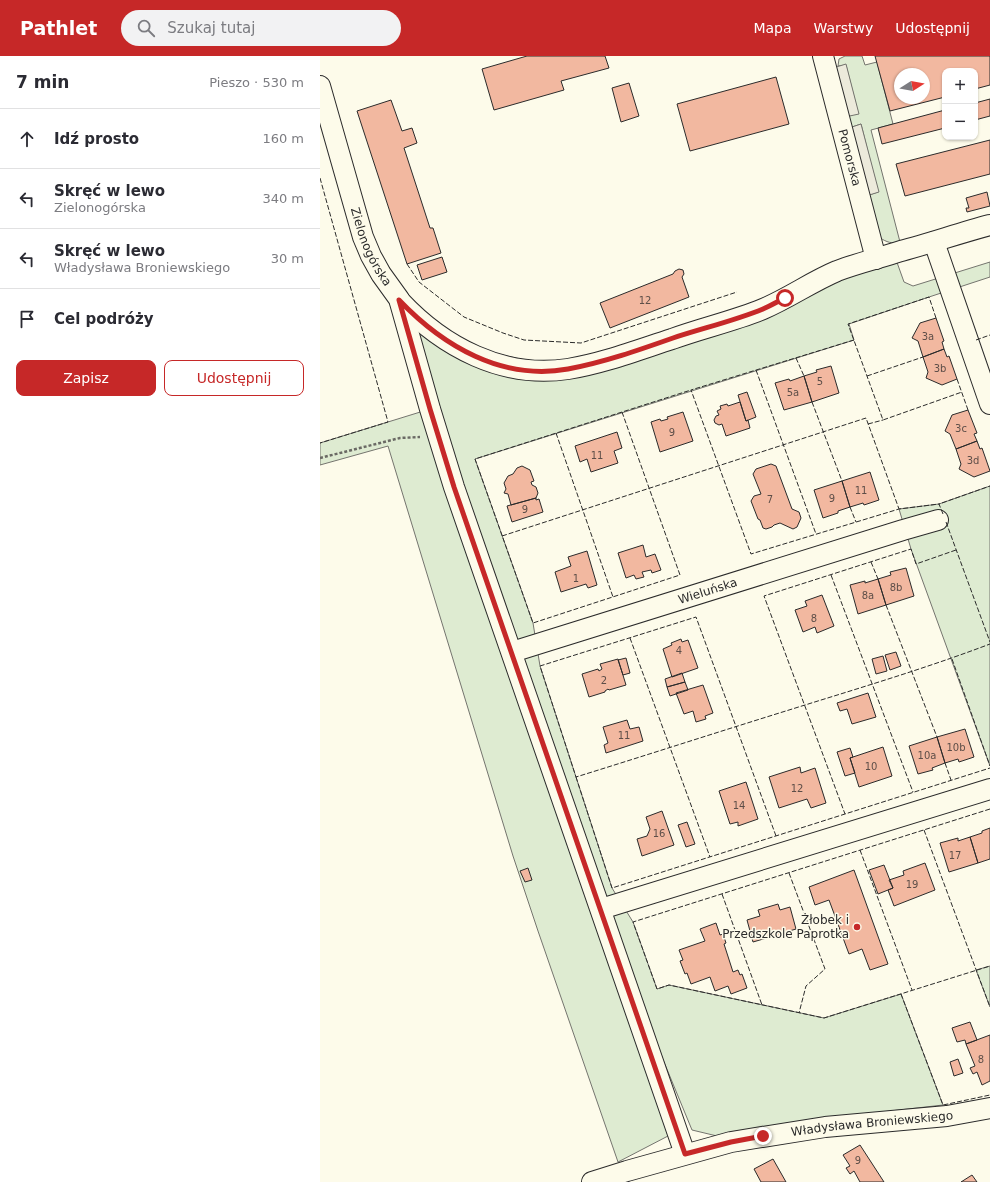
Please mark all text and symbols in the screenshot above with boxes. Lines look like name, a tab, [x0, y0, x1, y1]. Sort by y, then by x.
search box	[121, 10, 401, 46]
text: Pathlet	[20, 17, 97, 39]
icon: search	[135, 17, 157, 39]
text: Szukaj tutaj	[167, 19, 255, 37]
text: Mapa	[753, 20, 792, 36]
text: Warstwy	[814, 20, 873, 36]
text: Udostępnij	[895, 20, 970, 36]
north arrow	[894, 68, 930, 104]
map controls	[942, 68, 978, 140]
button: +	[942, 68, 978, 104]
text: 7 min	[16, 72, 69, 92]
text: Pieszo · 530 m	[209, 75, 304, 90]
button: −	[942, 104, 978, 140]
icon: ahead	[16, 128, 38, 150]
street label: Pomorska	[835, 128, 864, 188]
text: Idź prosto	[54, 130, 139, 148]
text: 160 m	[262, 131, 304, 146]
text: Skręć w lewo	[54, 182, 165, 200]
icon: left	[16, 188, 38, 210]
text: 340 m	[262, 191, 304, 206]
text: Zielonogórska	[54, 200, 146, 215]
street label: Zielonogórska	[348, 206, 394, 289]
text: Skręć w lewo	[54, 242, 165, 260]
icon: left	[16, 248, 38, 270]
text: 30 m	[271, 251, 304, 266]
text: Władysława Broniewskiego	[54, 260, 230, 275]
route start	[776, 289, 794, 307]
house number: 12	[639, 295, 651, 306]
icon: arrive	[16, 308, 38, 330]
text: Cel podróży	[54, 310, 154, 328]
house number: 3a	[922, 331, 934, 342]
button: Zapisz	[16, 360, 156, 396]
button: Udostępnij	[164, 360, 304, 396]
house number: 3b	[934, 363, 946, 374]
house number: 5	[817, 376, 823, 387]
house number: 5a	[787, 387, 799, 398]
house number: 3c	[955, 423, 967, 434]
house number: 9	[669, 427, 675, 438]
house number: 11	[591, 450, 603, 461]
house number: 3d	[967, 455, 979, 466]
house number: 11	[855, 485, 867, 496]
house number: 9	[829, 493, 835, 504]
house number: 7	[767, 494, 773, 505]
house number: 9	[522, 504, 528, 515]
house number: 1	[573, 573, 579, 584]
street label: Wieluńska	[676, 575, 739, 607]
house number: 8b	[890, 582, 902, 593]
house number: 8a	[862, 590, 874, 601]
house number: 8	[811, 613, 817, 624]
house number: 4	[676, 645, 682, 656]
house number: 2	[601, 675, 607, 686]
house number: 11	[618, 730, 630, 741]
house number: 10b	[946, 742, 966, 753]
house number: 10a	[918, 750, 936, 761]
house number: 10	[865, 761, 877, 772]
house number: 12	[791, 783, 803, 794]
house number: 14	[733, 800, 745, 811]
house number: 16	[653, 828, 665, 839]
house number: 17	[949, 850, 961, 861]
house number: 19	[906, 879, 918, 890]
place label: Żłobek i Przedszkole Paprotka	[722, 912, 849, 941]
marker: Żłobek i Przedszkole Paprotka	[852, 922, 862, 932]
house number: 8	[978, 1054, 984, 1065]
street label: Władysława Broniewskiego	[790, 1108, 954, 1139]
route end	[754, 1127, 772, 1145]
house number: 9	[855, 1155, 861, 1166]

